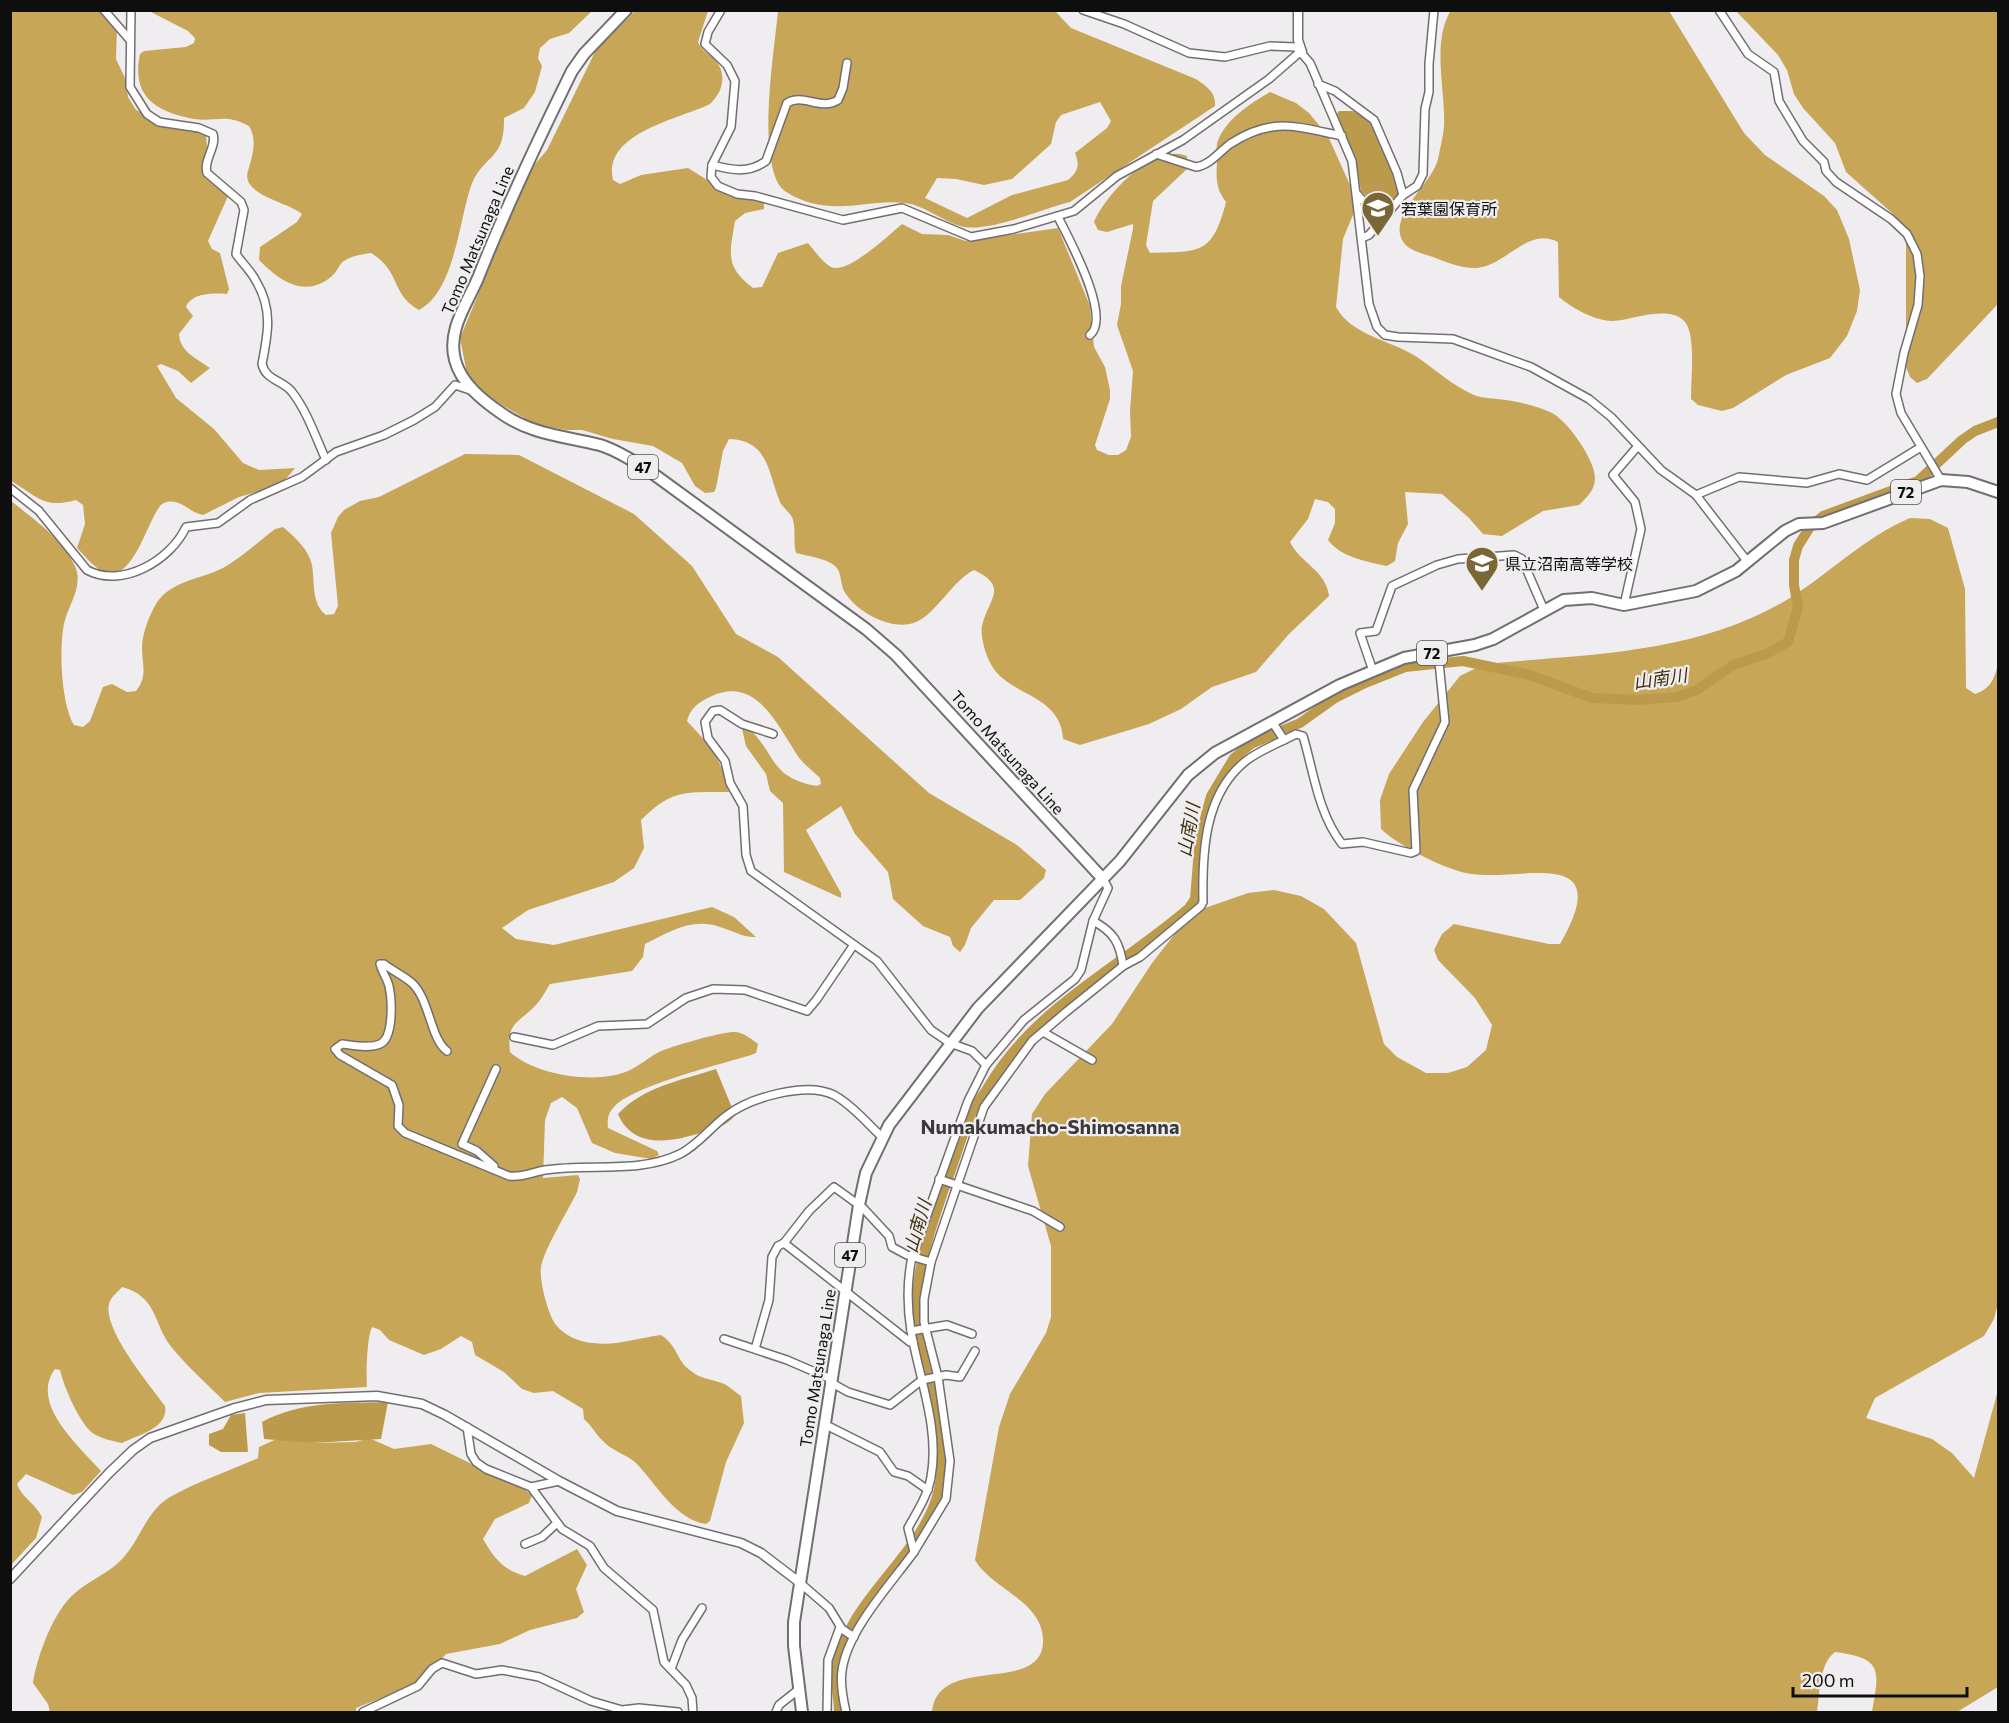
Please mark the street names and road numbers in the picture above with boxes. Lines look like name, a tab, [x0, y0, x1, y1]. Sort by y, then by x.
street label: Tomo Matsunaga Line	[437, 163, 517, 317]
road number: 47	[628, 455, 658, 479]
road number: 72	[1891, 480, 1921, 504]
road number: 72	[1417, 641, 1447, 665]
street label: Tomo Matsunaga Line	[947, 686, 1069, 818]
road number: 47	[835, 1243, 865, 1267]
street label: Tomo Matsunaga Line	[795, 1288, 839, 1448]

